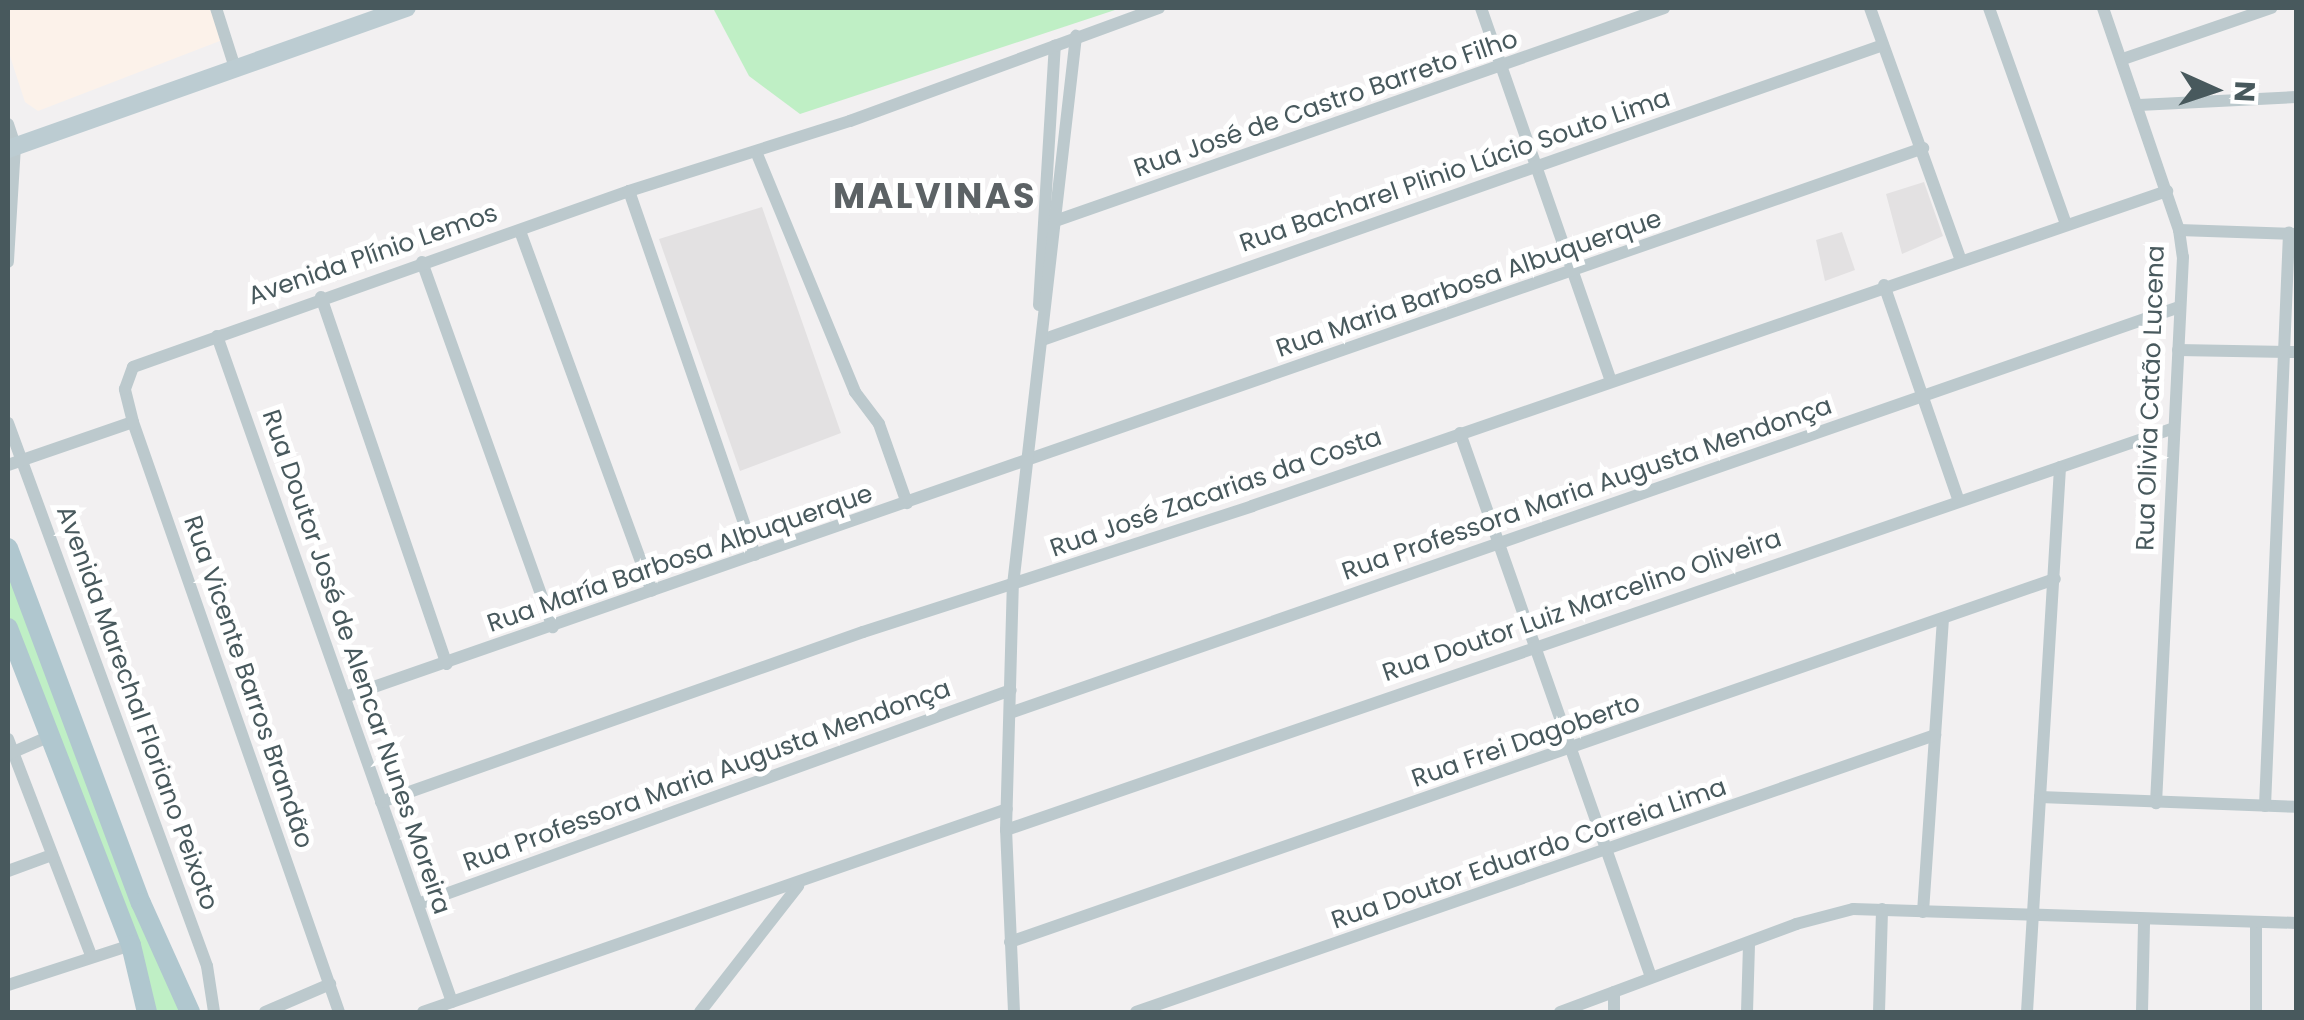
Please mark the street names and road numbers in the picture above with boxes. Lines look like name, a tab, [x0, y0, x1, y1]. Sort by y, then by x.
street label: Rua José de Castro Barreto Filho	[1130, 24, 1522, 184]
street label: Rua Bacharel Plinio Lúcio Souto Lima	[1236, 83, 1674, 259]
street label: Avenida Plínio Lemos	[244, 198, 502, 312]
street label: Rua Maria Barbosa Albuquerque	[1272, 204, 1666, 364]
street label: Rua Olivia Catão Lucena	[2131, 245, 2171, 551]
street label: Rua Professora Maria Augusta Mendonça	[1338, 391, 1836, 587]
street label: Rua Doutor José de Alencar Nunes Moreira	[255, 406, 457, 918]
street label: Rua José Zacarias da Costa	[1046, 422, 1386, 564]
street label: Rua María Barbosa Albuquerque	[483, 479, 877, 639]
street label: Avenida Marechal Floriano Peixoto	[50, 502, 224, 914]
street label: Rua Vicente Barros Brandão	[177, 512, 319, 852]
street label: Rua Doutor Luiz Marcelino Oliveira	[1379, 523, 1785, 689]
street label: Rua Professora Maria Augusta Mendonça	[459, 674, 955, 878]
street label: Rua Frei Dagoberto	[1408, 688, 1644, 794]
street label: Rua Doutor Eduardo Correia Lima	[1328, 772, 1730, 936]

